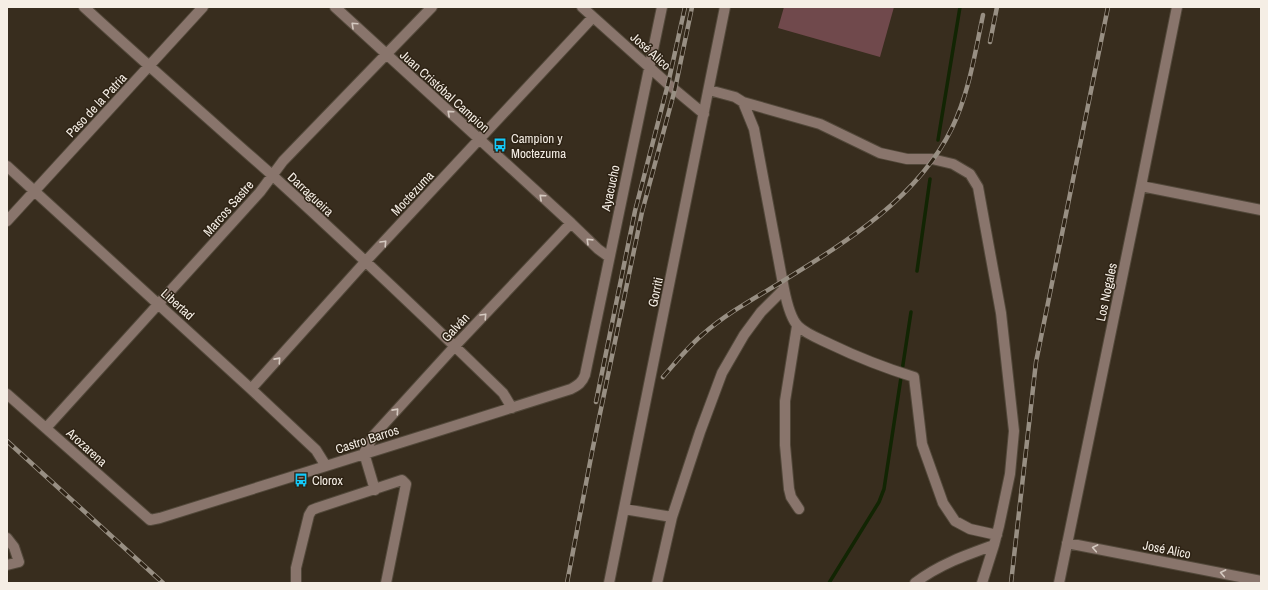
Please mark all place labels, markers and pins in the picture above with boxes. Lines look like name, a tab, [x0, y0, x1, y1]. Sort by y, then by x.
place label: Campion y Moctezuma	[511, 130, 566, 162]
bus stop icon: Campion y Moctezuma	[492, 137, 508, 153]
bus stop icon: Clorox	[293, 472, 309, 488]
place label: Clorox	[312, 472, 343, 489]

